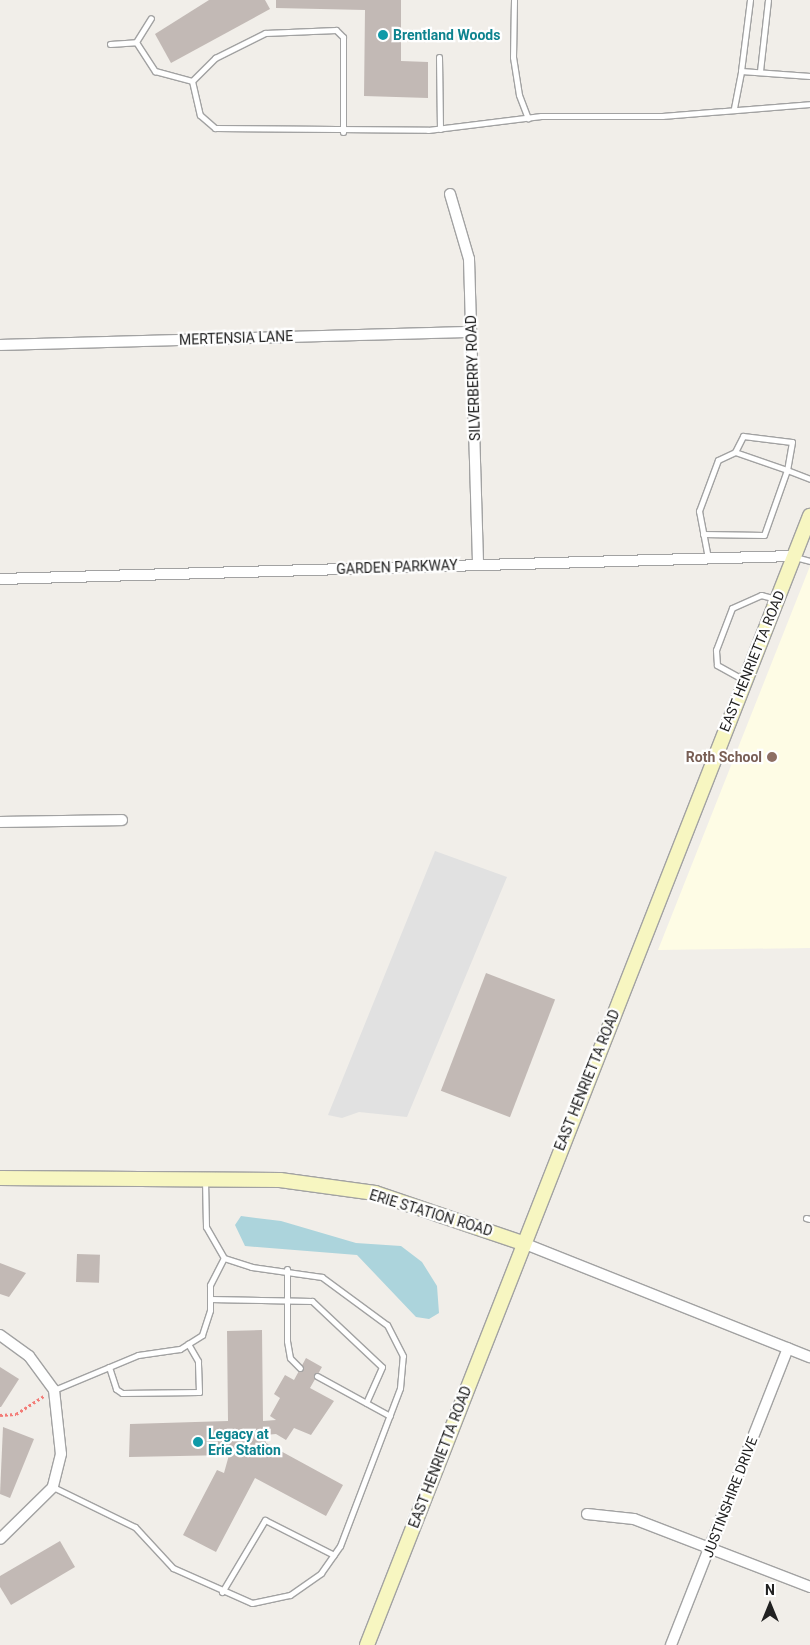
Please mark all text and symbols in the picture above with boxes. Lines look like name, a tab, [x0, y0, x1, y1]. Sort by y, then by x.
place label: Brentland Woods	[393, 27, 500, 43]
marker: Brentland Woods	[377, 29, 389, 41]
street label: SILVERBERRY ROAD	[462, 315, 484, 441]
street label: MERTENSIA LANE	[179, 328, 293, 348]
street label: GARDEN PARKWAY	[336, 556, 458, 578]
street label: EAST HENRIETTA ROAD	[716, 588, 788, 734]
place label: Roth School	[686, 749, 762, 765]
marker: Roth School	[766, 751, 778, 763]
street label: EAST HENRIETTA ROAD	[551, 1007, 623, 1153]
street label: ERIE STATION ROAD	[367, 1186, 495, 1240]
street label: EAST HENRIETTA ROAD	[405, 1384, 475, 1530]
place label: Legacy at Erie Station	[208, 1426, 281, 1458]
street label: JUSTINSHIRE DRIVE	[699, 1434, 761, 1560]
marker: Legacy at Erie Station	[192, 1436, 204, 1448]
north arrow	[745, 1580, 795, 1630]
text: N	[765, 1582, 775, 1598]

